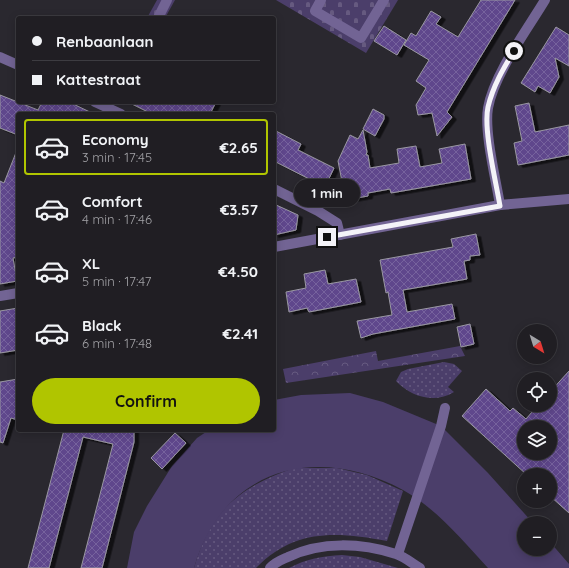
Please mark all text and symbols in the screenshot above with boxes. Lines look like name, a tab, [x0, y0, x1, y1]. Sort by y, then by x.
text: Renbaanlaan	[56, 32, 153, 51]
route start	[505, 42, 523, 60]
text: Kattestraat	[56, 70, 141, 89]
icon: car	[34, 129, 70, 165]
text: Economy	[82, 130, 149, 149]
text: €2.65	[219, 138, 258, 157]
text: 3 min · 17:45	[82, 149, 152, 165]
callout: 1 min	[294, 179, 360, 207]
text: 1 min	[311, 185, 343, 201]
icon: car	[34, 191, 70, 227]
text: Comfort	[82, 192, 143, 211]
text: €3.57	[220, 200, 258, 219]
text: 4 min · 17:46	[82, 211, 152, 227]
route end	[318, 228, 336, 246]
icon: car	[34, 253, 70, 289]
text: XL	[82, 254, 100, 273]
text: €4.50	[218, 262, 258, 281]
text: 5 min · 17:47	[82, 273, 151, 289]
icon: car	[34, 315, 70, 351]
text: Black	[82, 316, 122, 335]
text: €2.41	[223, 324, 258, 343]
north arrow	[517, 324, 557, 364]
map controls	[517, 324, 557, 556]
text: 6 min · 17:48	[82, 335, 152, 351]
button: locate	[517, 372, 557, 412]
button: Confirm	[32, 378, 260, 424]
button: layers	[517, 420, 557, 460]
button: +	[517, 468, 557, 508]
button: −	[517, 516, 557, 556]

